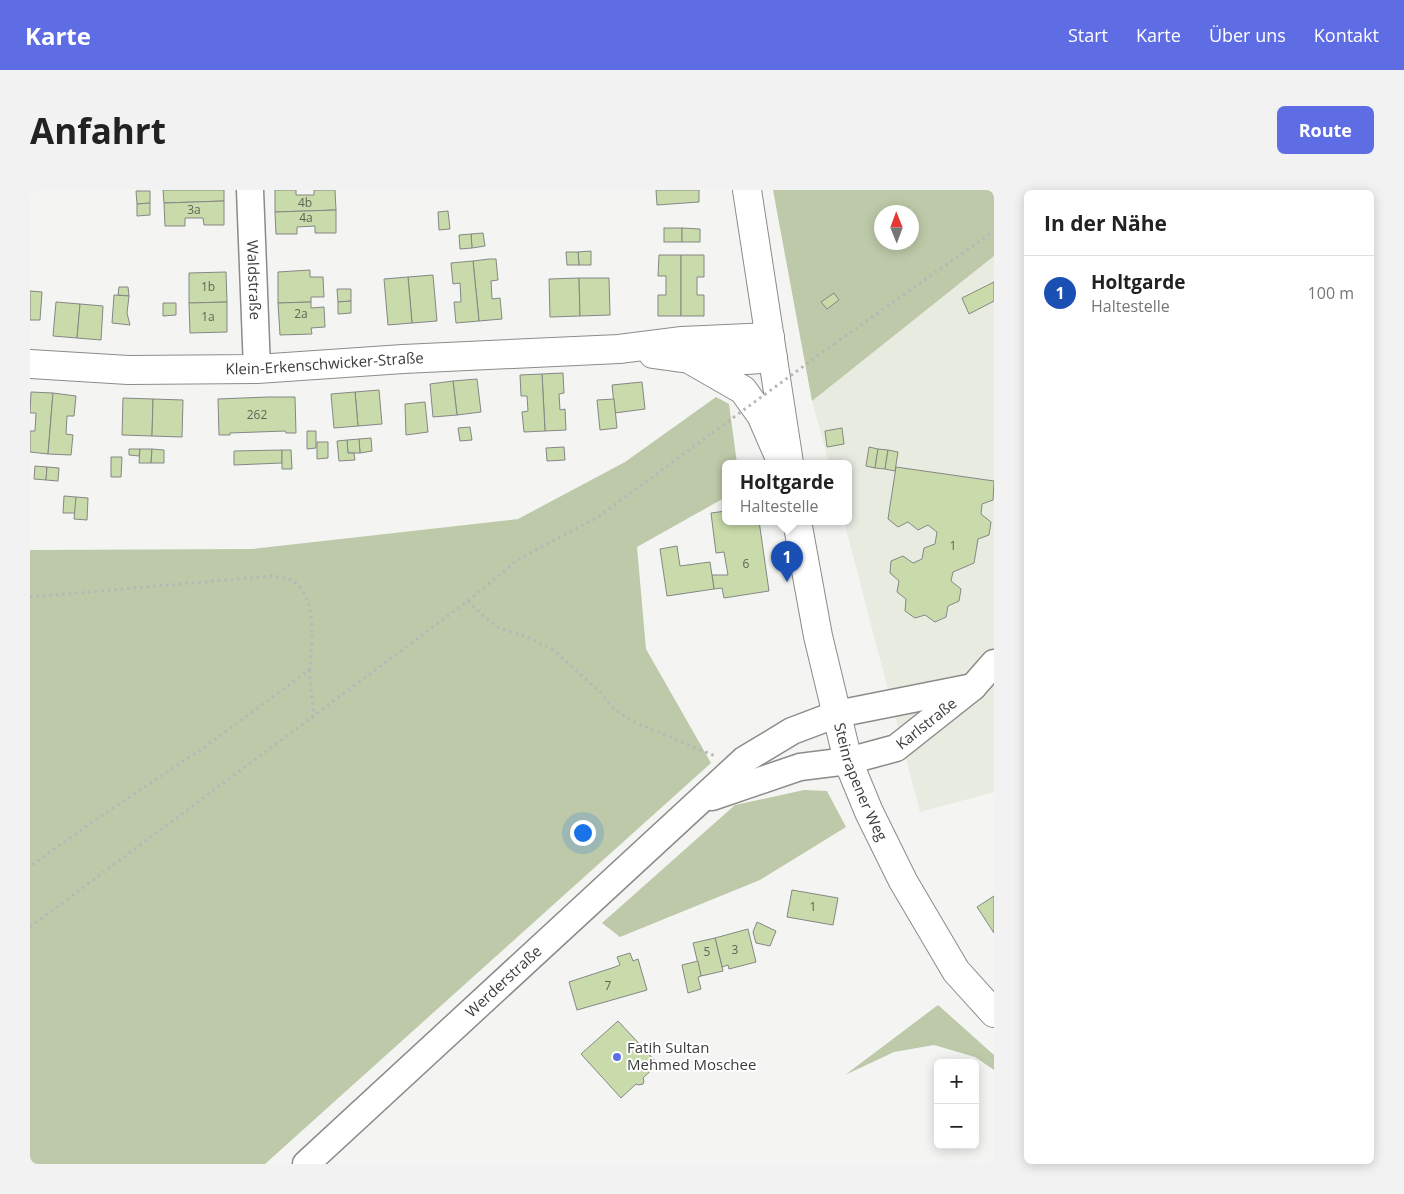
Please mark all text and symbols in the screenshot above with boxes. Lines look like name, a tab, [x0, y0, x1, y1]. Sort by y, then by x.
text: Karte	[25, 19, 91, 52]
text: Start	[1068, 23, 1108, 47]
text: Karte	[1136, 23, 1181, 47]
text: Über uns	[1209, 23, 1286, 47]
text: Kontakt	[1314, 23, 1379, 47]
button: Route	[1277, 106, 1374, 154]
text: Anfahrt	[30, 107, 166, 154]
house number: 4b	[298, 194, 312, 211]
house number: 3a	[187, 201, 201, 218]
north arrow	[874, 205, 919, 250]
house number: 4a	[299, 209, 313, 226]
text: In der Nähe	[1044, 209, 1167, 237]
street label: Waldstraße	[243, 240, 266, 320]
text: Holtgarde	[1091, 269, 1185, 295]
house number: 1b	[201, 278, 215, 295]
text: 1	[1055, 282, 1065, 304]
text: 100 m	[1308, 282, 1354, 304]
text: Haltestelle	[1091, 295, 1170, 317]
house number: 2a	[294, 305, 308, 322]
house number: 1a	[201, 308, 215, 325]
street label: Klein-Erkenschwicker-Straße	[225, 347, 424, 378]
house number: 262	[247, 406, 267, 423]
popup	[722, 460, 852, 525]
text: Holtgarde	[740, 469, 834, 495]
text: Haltestelle	[740, 495, 819, 517]
house number: 1	[950, 537, 956, 554]
pin: 1	[771, 541, 803, 582]
house number: 6	[743, 555, 750, 572]
street label: Karlstraße	[891, 693, 960, 753]
street label: Steinrapener Weg	[830, 720, 893, 844]
your location	[570, 820, 596, 846]
house number: 1	[810, 898, 816, 915]
street label: Werderstraße	[461, 941, 545, 1021]
house number: 3	[732, 941, 739, 958]
house number: 5	[704, 943, 711, 960]
house number: 7	[605, 977, 612, 994]
place label: Fatih Sultan Mehmed Moschee	[627, 1037, 756, 1074]
marker: Fatih Sultan Mehmed Moschee	[611, 1051, 623, 1063]
map controls	[934, 1059, 979, 1149]
button: +	[934, 1059, 979, 1104]
button: −	[934, 1104, 979, 1149]

